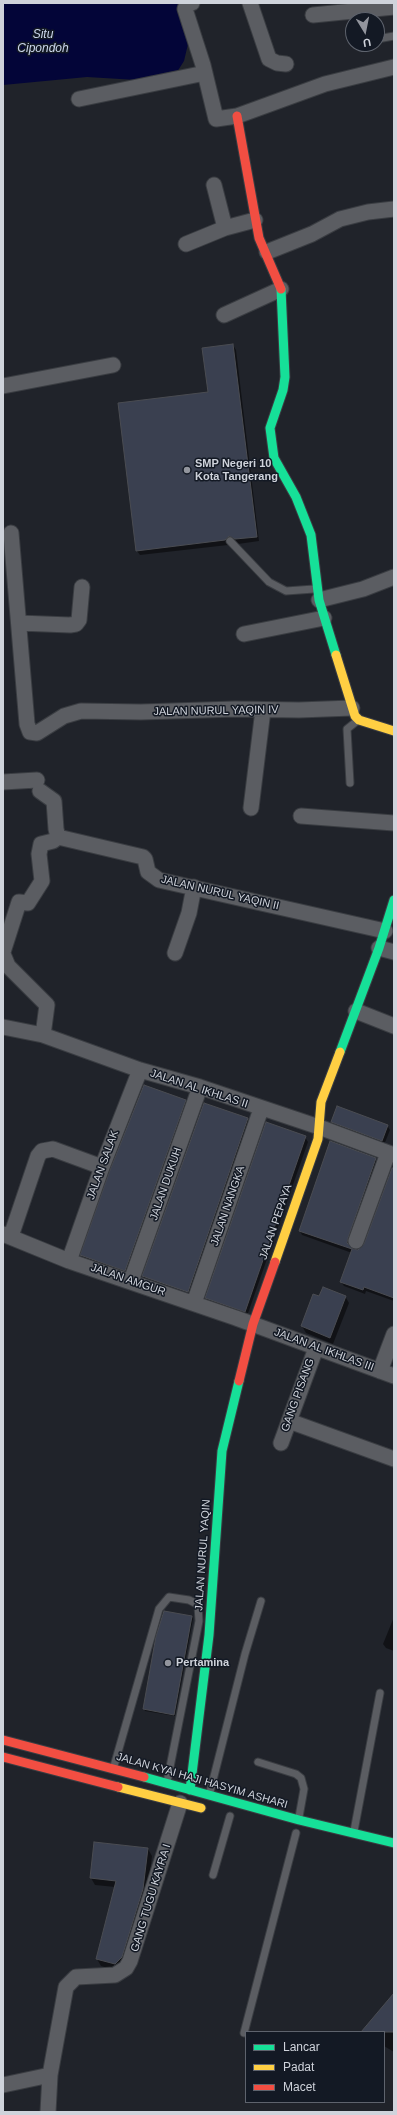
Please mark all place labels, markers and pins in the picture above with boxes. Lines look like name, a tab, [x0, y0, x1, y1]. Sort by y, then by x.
place label: SMP Negeri 10 Kota Tangerang	[195, 457, 278, 483]
marker: SMP Negeri 10 Kota Tangerang	[182, 465, 192, 475]
place label: Pertamina	[176, 1656, 229, 1670]
marker: Pertamina	[163, 1658, 173, 1668]

